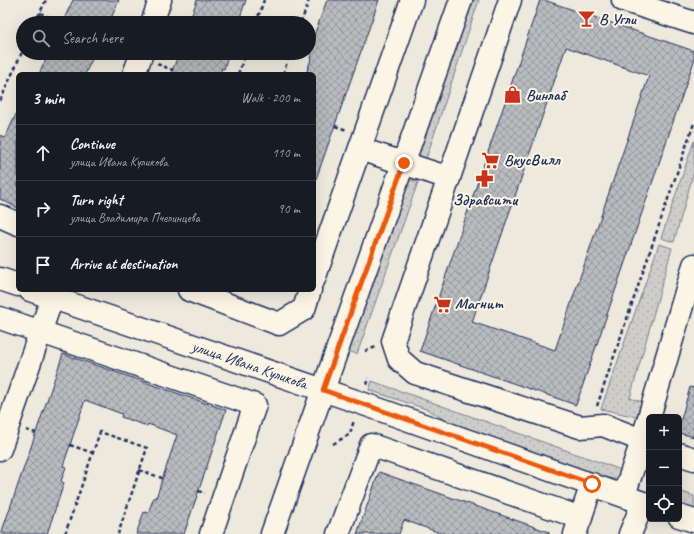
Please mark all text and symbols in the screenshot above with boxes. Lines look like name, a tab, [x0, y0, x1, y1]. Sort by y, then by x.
bar icon: В Угли	[576, 9, 596, 29]
place label: В Угли	[599, 9, 637, 29]
search box	[16, 16, 316, 60]
icon: search	[30, 27, 52, 49]
text: Search here	[62, 29, 123, 48]
shop icon: Винлаб	[503, 85, 523, 105]
place label: Винлаб	[526, 85, 569, 105]
text: 3 min	[32, 88, 65, 109]
text: Walk · 200 m	[241, 90, 300, 106]
text: Continue	[70, 135, 115, 154]
icon: ahead	[32, 142, 54, 164]
text: 110 m	[272, 145, 300, 161]
supermarket icon: ВкусВилл	[481, 150, 501, 170]
place label: ВкусВилл	[504, 150, 562, 170]
text: улица Ивана Куликова	[70, 154, 168, 170]
route end	[395, 154, 413, 172]
pharmacy icon: Здравсити	[475, 169, 495, 189]
place label: Здравсити	[453, 190, 519, 210]
text: Turn right	[70, 191, 123, 210]
icon: right	[32, 198, 54, 220]
text: 90 m	[278, 201, 300, 217]
text: улица Владимира Пчелинцева	[70, 210, 200, 226]
icon: arrive	[32, 254, 54, 276]
text: Arrive at destination	[70, 255, 177, 274]
supermarket icon: Магнит	[432, 294, 452, 314]
place label: Магнит	[455, 294, 504, 314]
street label: улица Ивана Куликова	[188, 336, 311, 394]
map controls	[646, 414, 682, 522]
button: +	[646, 414, 682, 450]
button: −	[646, 450, 682, 486]
route start	[583, 475, 601, 493]
button: locate	[646, 486, 682, 522]

